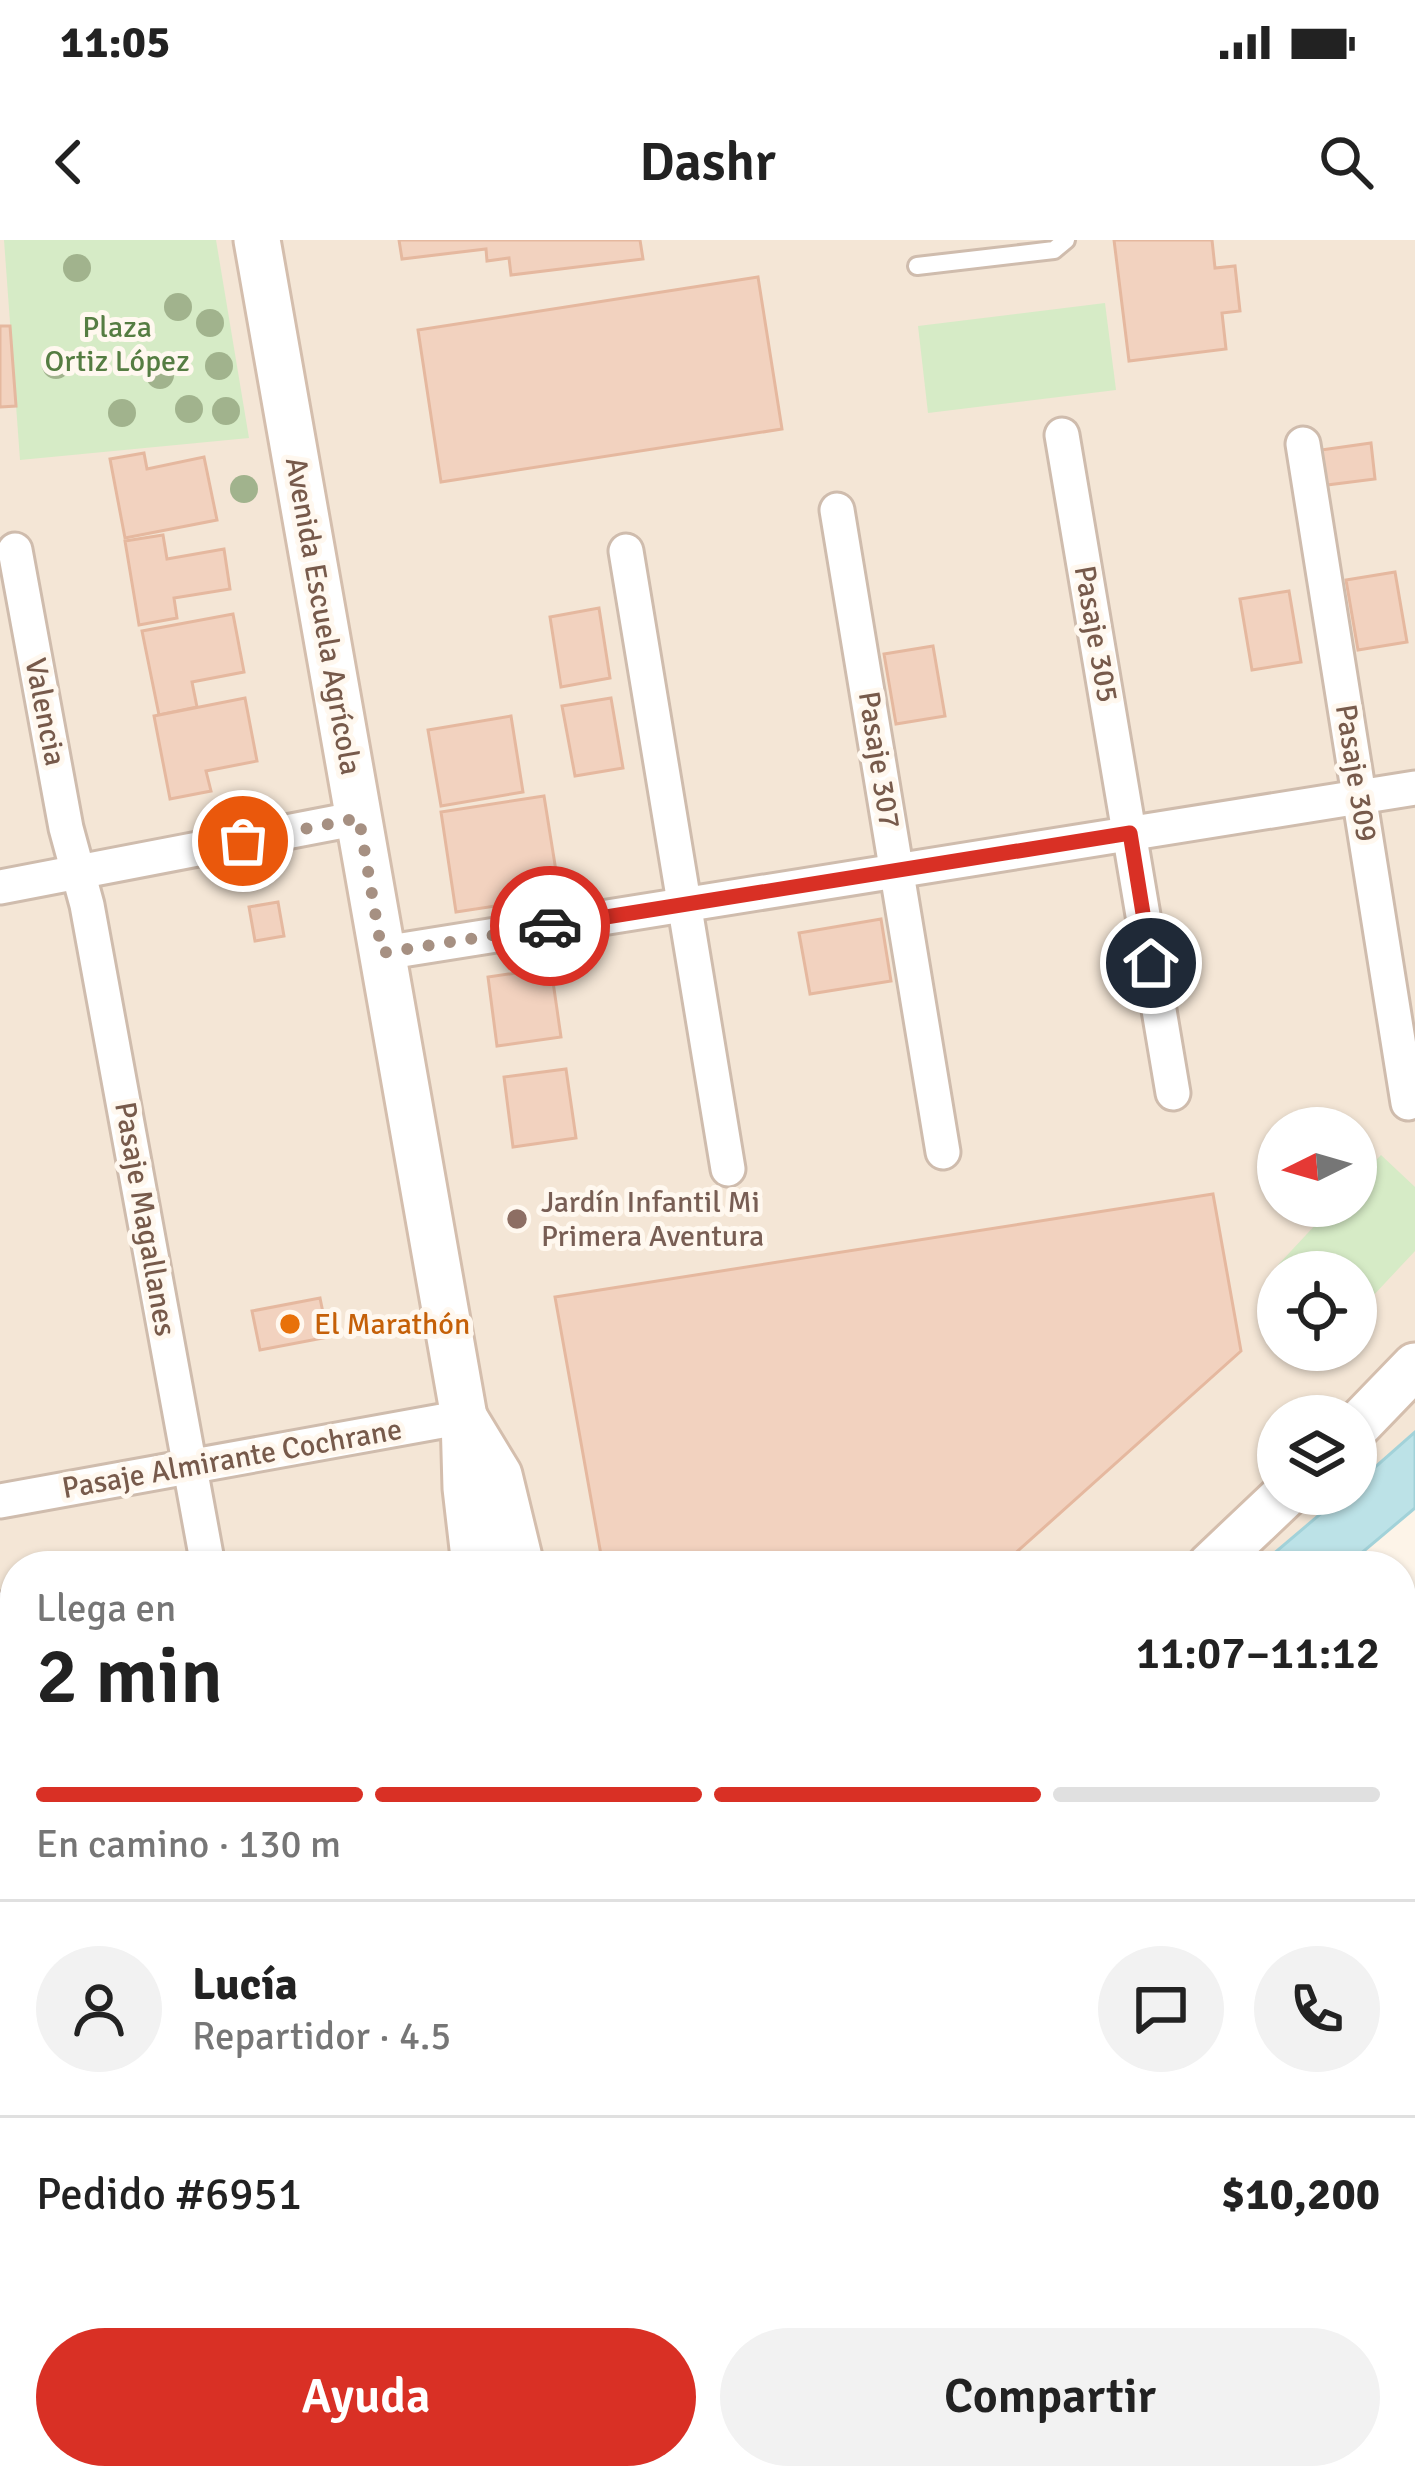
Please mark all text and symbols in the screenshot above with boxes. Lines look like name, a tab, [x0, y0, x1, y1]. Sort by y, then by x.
text: 11:05	[60, 15, 170, 70]
icon: back	[36, 129, 102, 195]
text: Dashr	[639, 129, 776, 196]
icon: search	[1313, 129, 1379, 195]
park label: Plaza Ortiz López	[44, 309, 190, 380]
street label: Avenida Escuela Agrícola	[277, 454, 369, 778]
street label: Pasaje 305	[1066, 563, 1126, 705]
street label: Valencia	[16, 655, 74, 769]
street label: Pasaje 307	[850, 689, 908, 831]
street label: Pasaje 309	[1327, 702, 1385, 844]
pin	[192, 790, 294, 892]
icon: bag	[210, 808, 276, 874]
courier	[490, 866, 610, 986]
icon: car	[517, 893, 583, 959]
pin	[1100, 912, 1202, 1014]
icon: home	[1118, 930, 1184, 996]
street label: Pasaje Magallanes	[106, 1099, 184, 1339]
north arrow	[1257, 1107, 1377, 1227]
map controls	[1257, 1107, 1377, 1515]
place label: Jardín Infantil Mi Primera Aventura	[541, 1184, 764, 1255]
marker: Jardín Infantil Mi Primera Aventura	[504, 1206, 530, 1232]
button: locate	[1257, 1251, 1377, 1371]
place label: El Marathón	[314, 1306, 470, 1343]
marker: El Marathón	[277, 1311, 303, 1337]
button: layers	[1257, 1395, 1377, 1515]
street label: Pasaje Almirante Cochrane	[59, 1411, 405, 1507]
text: Llega en	[36, 1584, 176, 1632]
text: 11:07–11:12	[1136, 1626, 1380, 1681]
text: 2 min	[36, 1629, 223, 1725]
text: En camino · 130 m	[36, 1820, 341, 1868]
button: person	[36, 1946, 162, 2072]
button: chat	[1098, 1946, 1224, 2072]
button: phone	[1254, 1946, 1380, 2072]
text: Lucía	[192, 1957, 298, 2012]
text: Repartidor · 4.5	[192, 2012, 451, 2060]
text: Pedido #6951	[36, 2167, 302, 2222]
text: $10,200	[1221, 2167, 1380, 2222]
button: Ayuda	[36, 2328, 696, 2466]
button: Compartir	[720, 2328, 1380, 2466]

